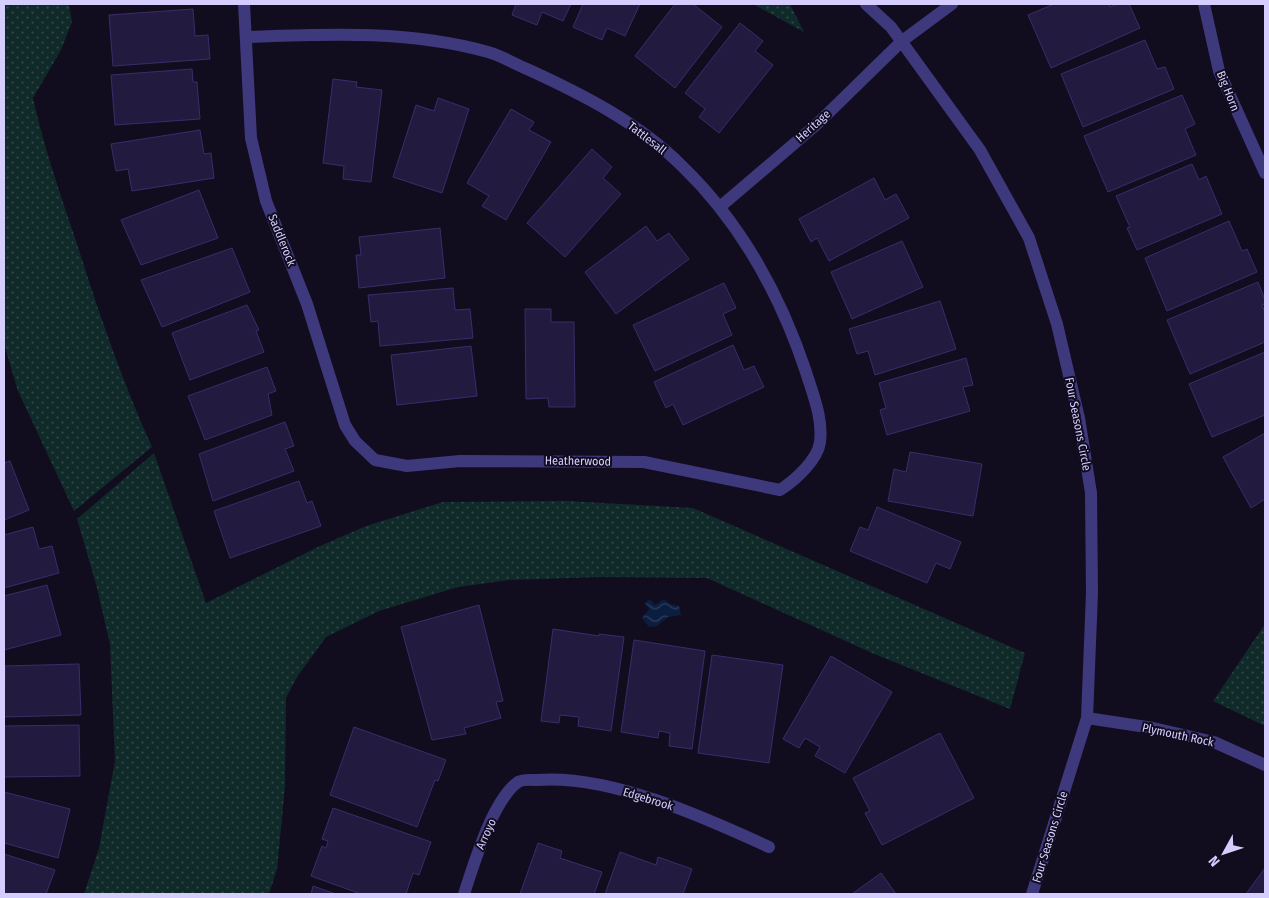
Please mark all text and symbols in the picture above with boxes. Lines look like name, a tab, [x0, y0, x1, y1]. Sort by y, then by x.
street label: Big Horn	[1214, 69, 1242, 113]
street label: Heritage	[793, 107, 833, 145]
street label: Tattlesall	[625, 119, 669, 157]
street label: Saddlerock	[265, 212, 299, 268]
street label: Four Seasons Circle	[1062, 376, 1094, 472]
street label: Heatherwood	[545, 453, 611, 469]
street label: Plymouth Rock	[1141, 721, 1215, 750]
street label: Edgebrook	[621, 785, 675, 813]
street label: Four Seasons Circle	[1029, 790, 1071, 884]
street label: Arroyo	[473, 816, 499, 852]
north arrow	[1199, 828, 1249, 878]
text: N	[1205, 852, 1224, 870]

